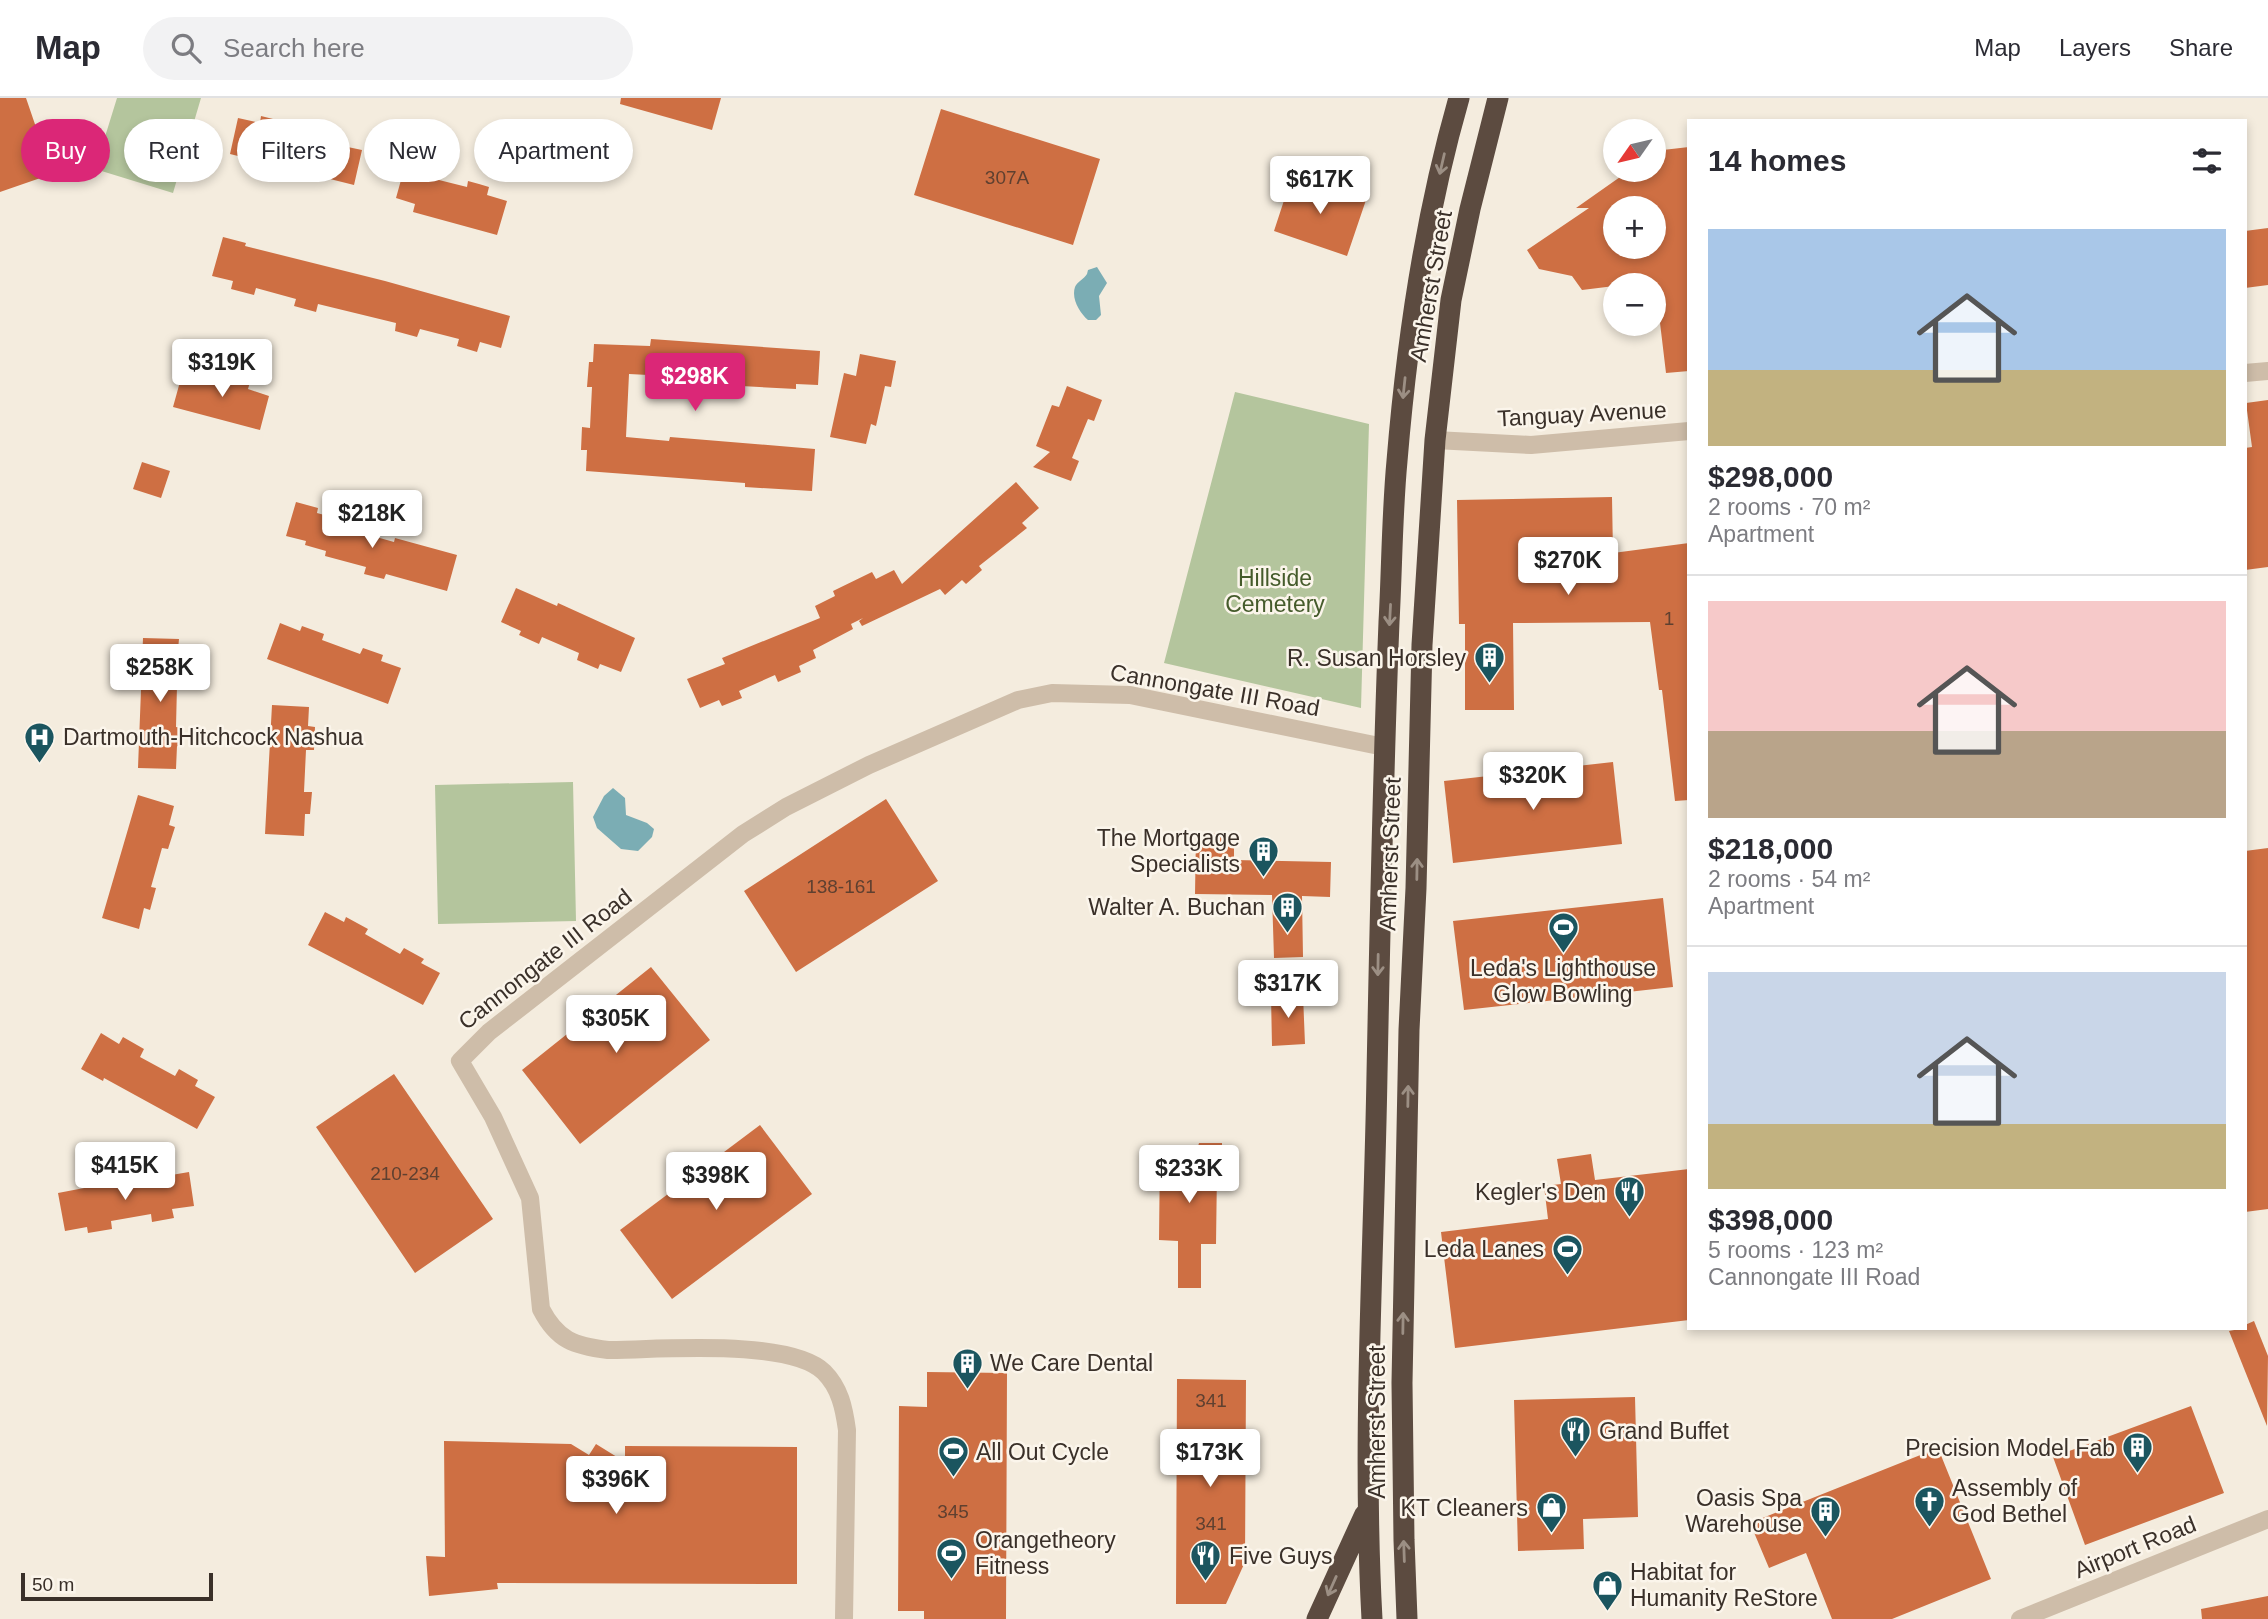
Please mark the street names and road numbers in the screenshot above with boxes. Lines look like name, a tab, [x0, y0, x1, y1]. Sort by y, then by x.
street label: Amherst Street	[1405, 208, 1457, 364]
street label: Tanguay Avenue	[1497, 397, 1667, 431]
street label: Cannongate III Road	[1108, 659, 1322, 721]
street label: Amherst Street	[1374, 776, 1406, 931]
street label: Cannongate III Road	[453, 883, 637, 1035]
street label: Amherst Street	[1364, 1345, 1390, 1499]
street label: Airport Road	[2070, 1511, 2200, 1583]

